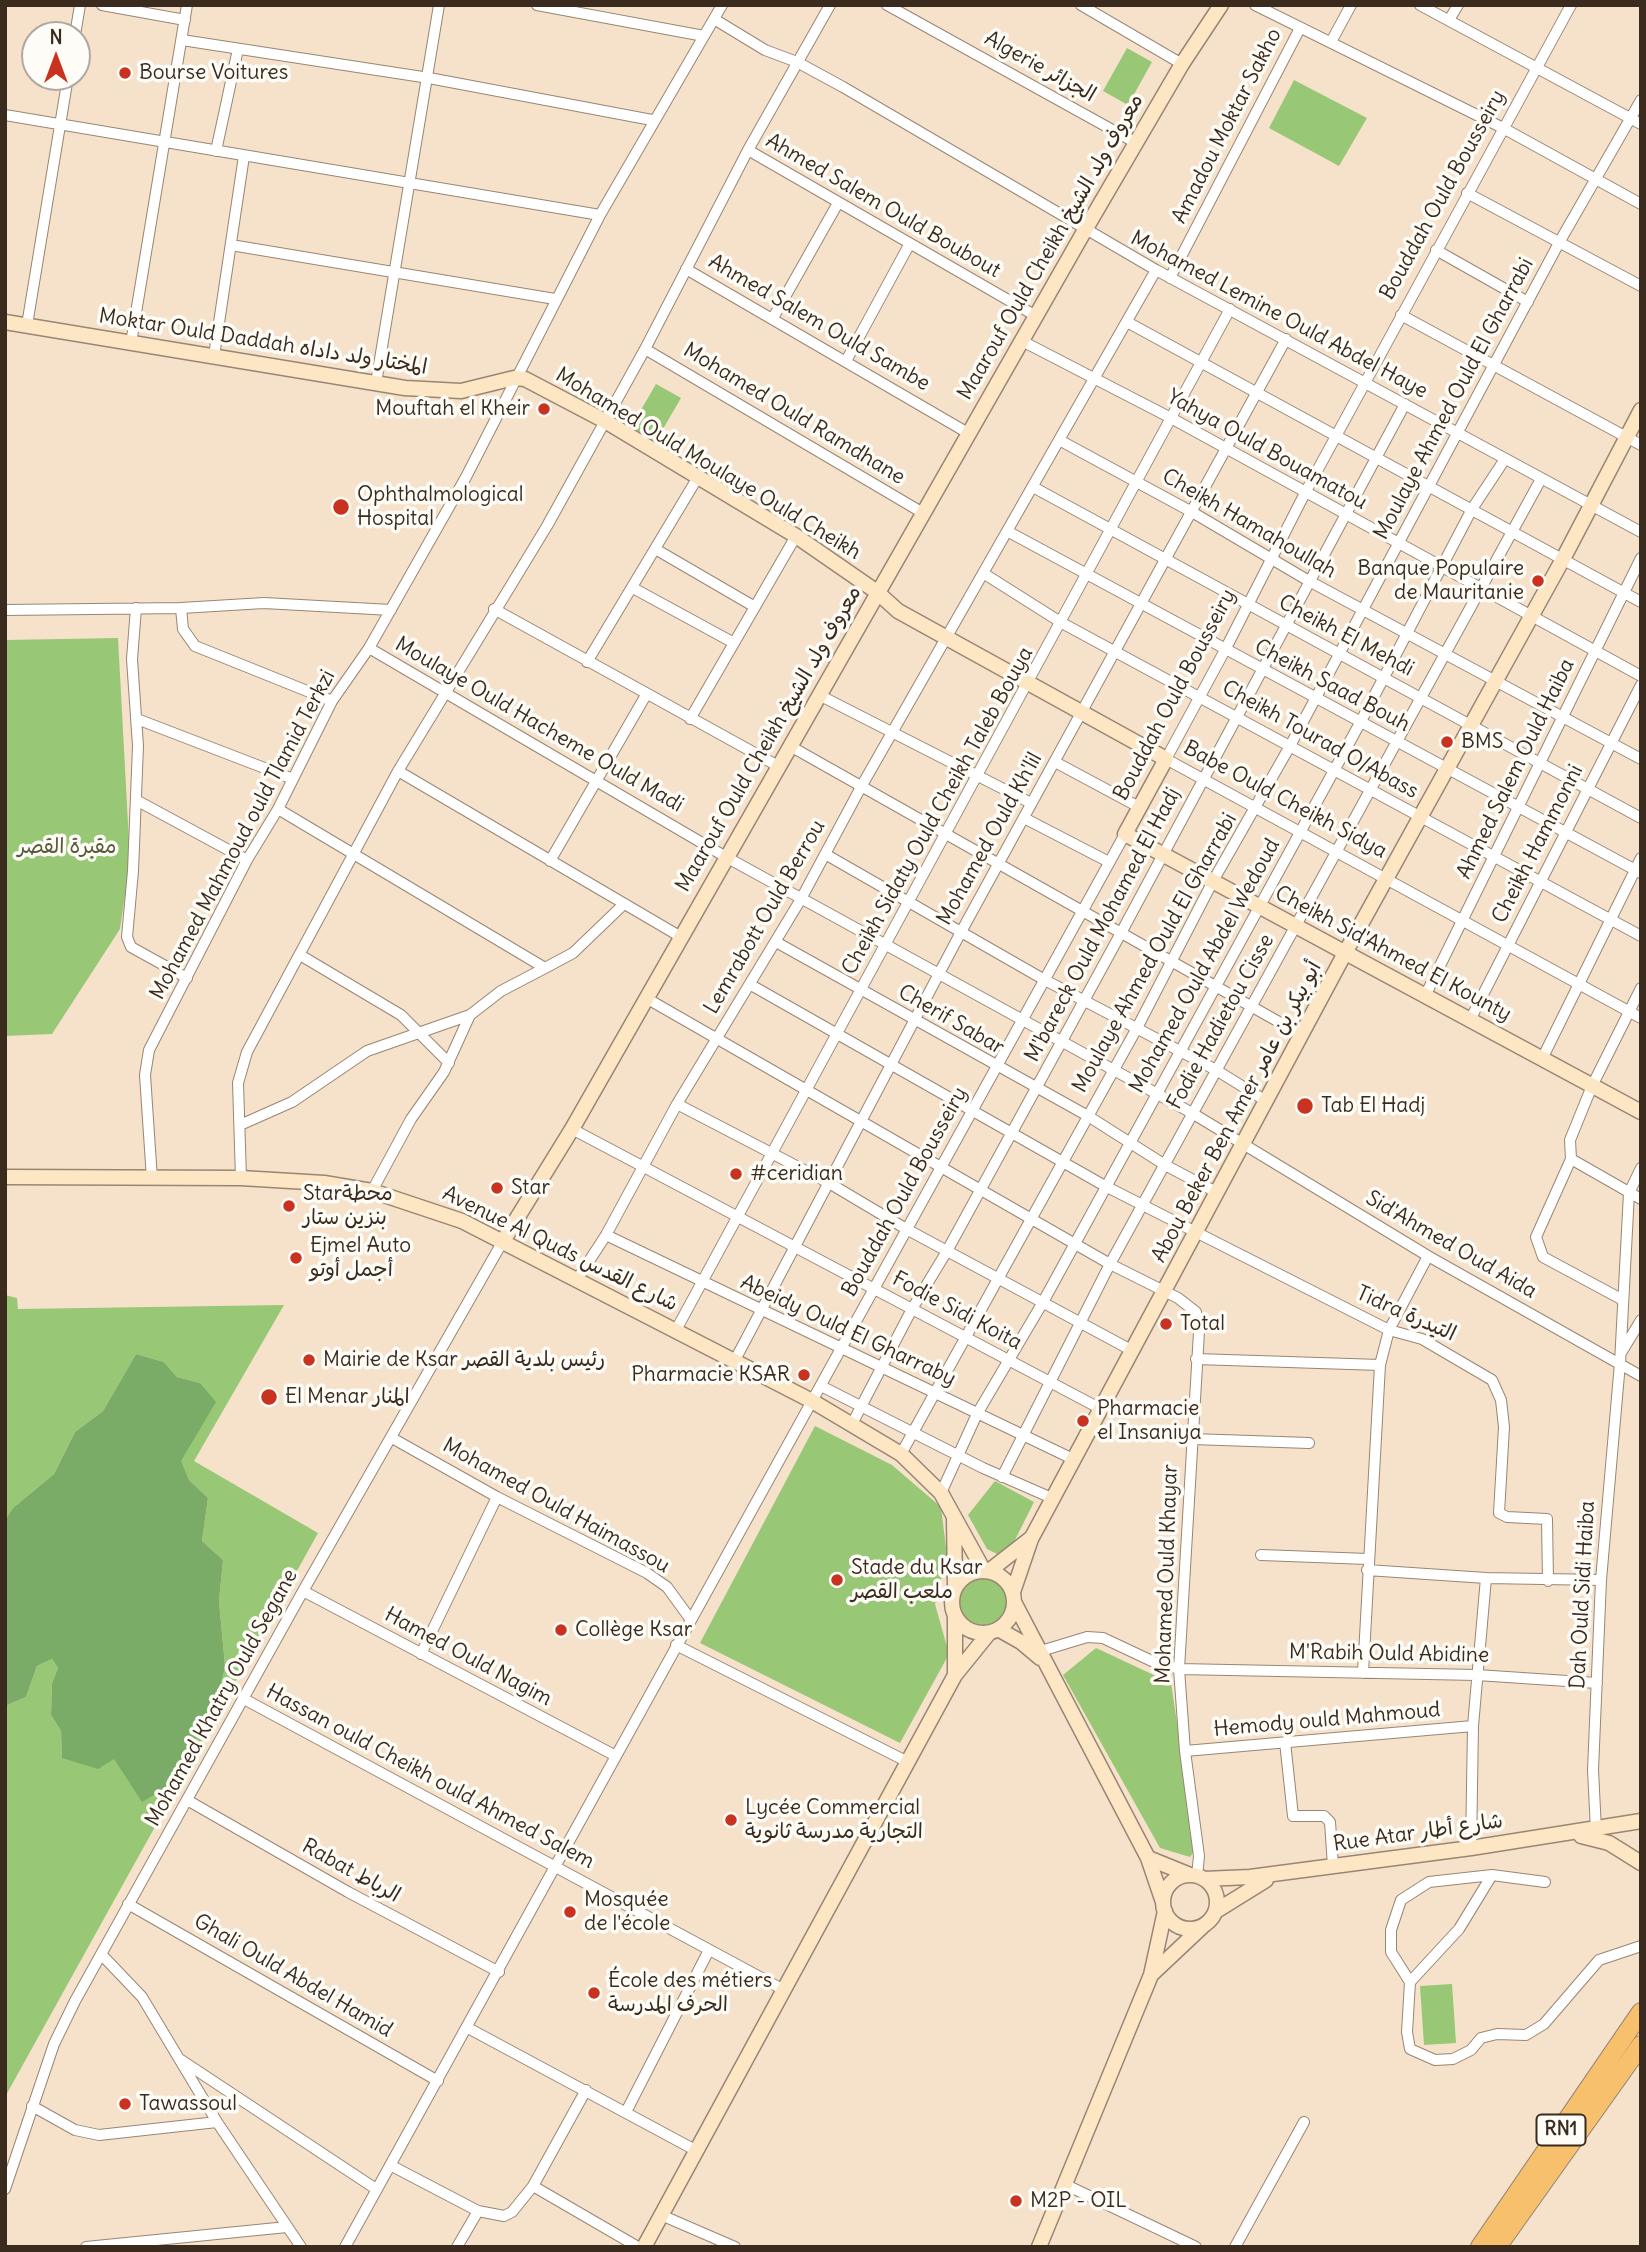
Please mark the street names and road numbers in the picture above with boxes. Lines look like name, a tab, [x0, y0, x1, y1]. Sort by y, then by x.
street label: Amadou Moktar Sakho	[1167, 24, 1287, 228]
street label: Algerie الجزائر	[980, 26, 1100, 108]
street label: Bouddah Ould Bousseiry	[1375, 86, 1511, 304]
street label: Maarouf Ould Cheikh معروف ولد الشيخ	[953, 89, 1149, 405]
street label: Ahmed Salem Ould Boubout	[761, 128, 1005, 284]
street label: Mohamed Lemine Ould Abdel Haye	[1126, 226, 1432, 404]
street label: Ahmed Salem Ould Sambe	[704, 249, 934, 397]
street label: Moulaye Ahmed Ould El Gharrabi	[1369, 254, 1539, 544]
street label: Moktar Ould Daddah المختار ولد داداه	[97, 304, 429, 380]
street label: Mohamed Ould Ramdhane	[679, 338, 909, 490]
street label: Mohamed Ould Moulaye Ould Cheikh	[551, 363, 865, 565]
street label: Yahya Ould Bouamatou	[1163, 384, 1371, 516]
street label: Cheikh Hamahoullah	[1157, 464, 1341, 584]
street label: Maarouf Ould Cheikh معروف ولد الشيخ	[671, 581, 867, 897]
street label: Bouddah Ould Bousseiry	[1109, 585, 1241, 805]
street label: Cheikh El Mehdi	[1274, 590, 1418, 682]
street label: Moulaye Ould Hacheme Ould Madi	[390, 632, 688, 818]
street label: Cheikh Saad Bouh	[1250, 634, 1414, 738]
street label: Cheikh Sidaty Ould Cheikh Taleb Bouya	[837, 643, 1039, 979]
street label: Ahmed Salem Ould Haiba	[1452, 655, 1580, 883]
street label: Mohamed Mahmoud ould Tlamid Terkzi	[145, 666, 341, 1004]
street label: Cheikh Tourad O/Abass	[1217, 676, 1423, 804]
street label: Babe Ould Cheikh Sidya	[1179, 736, 1391, 864]
street label: Mohamed Ould Kh'lil	[932, 748, 1048, 930]
street label: Cheikh Hammonni	[1487, 761, 1589, 927]
street label: M'bareck Ould Mohamed El Hadj	[1020, 784, 1186, 1066]
street label: Moulaye Ahmed Ould El Gharrabi	[1067, 809, 1243, 1097]
street label: Lemrabott Ould Berrou	[699, 815, 831, 1019]
street label: Mohamed Ould Abdel Wedoud	[1124, 834, 1286, 1098]
street label: Cheikh Sid'Ahmed El Kounty	[1270, 881, 1516, 1027]
street label: Fodie Hadietou Cisse	[1162, 930, 1280, 1114]
street label: Abou Beker Ben Amer أبو بيكر بن عامر	[1147, 957, 1327, 1267]
street label: Cherif Sabar	[894, 980, 1008, 1060]
street label: Bouddah Ould Bousseiry	[837, 1083, 973, 1301]
street label: Avenue Al Quds شارع القدس	[438, 1181, 682, 1317]
street label: Sid'Ahmed Oud Aida	[1361, 1186, 1541, 1304]
street label: Fodie Sidi Koita	[888, 1266, 1026, 1356]
street label: Abeidy Ould El Gharraby	[736, 1270, 960, 1392]
street label: Tidra التيدرة	[1352, 1281, 1460, 1347]
street label: Mohamed Ould Haimassou	[438, 1433, 674, 1579]
street label: Mohamed Ould Khayar	[1151, 1464, 1183, 1684]
street label: Dah Ould Sidi Haiba	[1565, 1500, 1601, 1690]
street label: Mohamed Khatry Ould Segane	[141, 1565, 303, 1831]
street label: Hamed Ould Nagim	[380, 1602, 556, 1712]
street label: M'Rabih Ould Abidine	[1289, 1640, 1489, 1668]
street label: Hassan ould Cheikh ould Ahmed Salem	[262, 1679, 598, 1875]
street label: Hemody ould Mahmoud	[1213, 1698, 1441, 1742]
street label: Rue Atar شارع أطار	[1332, 1809, 1504, 1857]
street label: Rabat الرباط	[297, 1834, 405, 1908]
street label: Ghali Ould Abdel Hamid	[189, 1909, 397, 2043]
road number: RN1	[1536, 2114, 1586, 2146]

